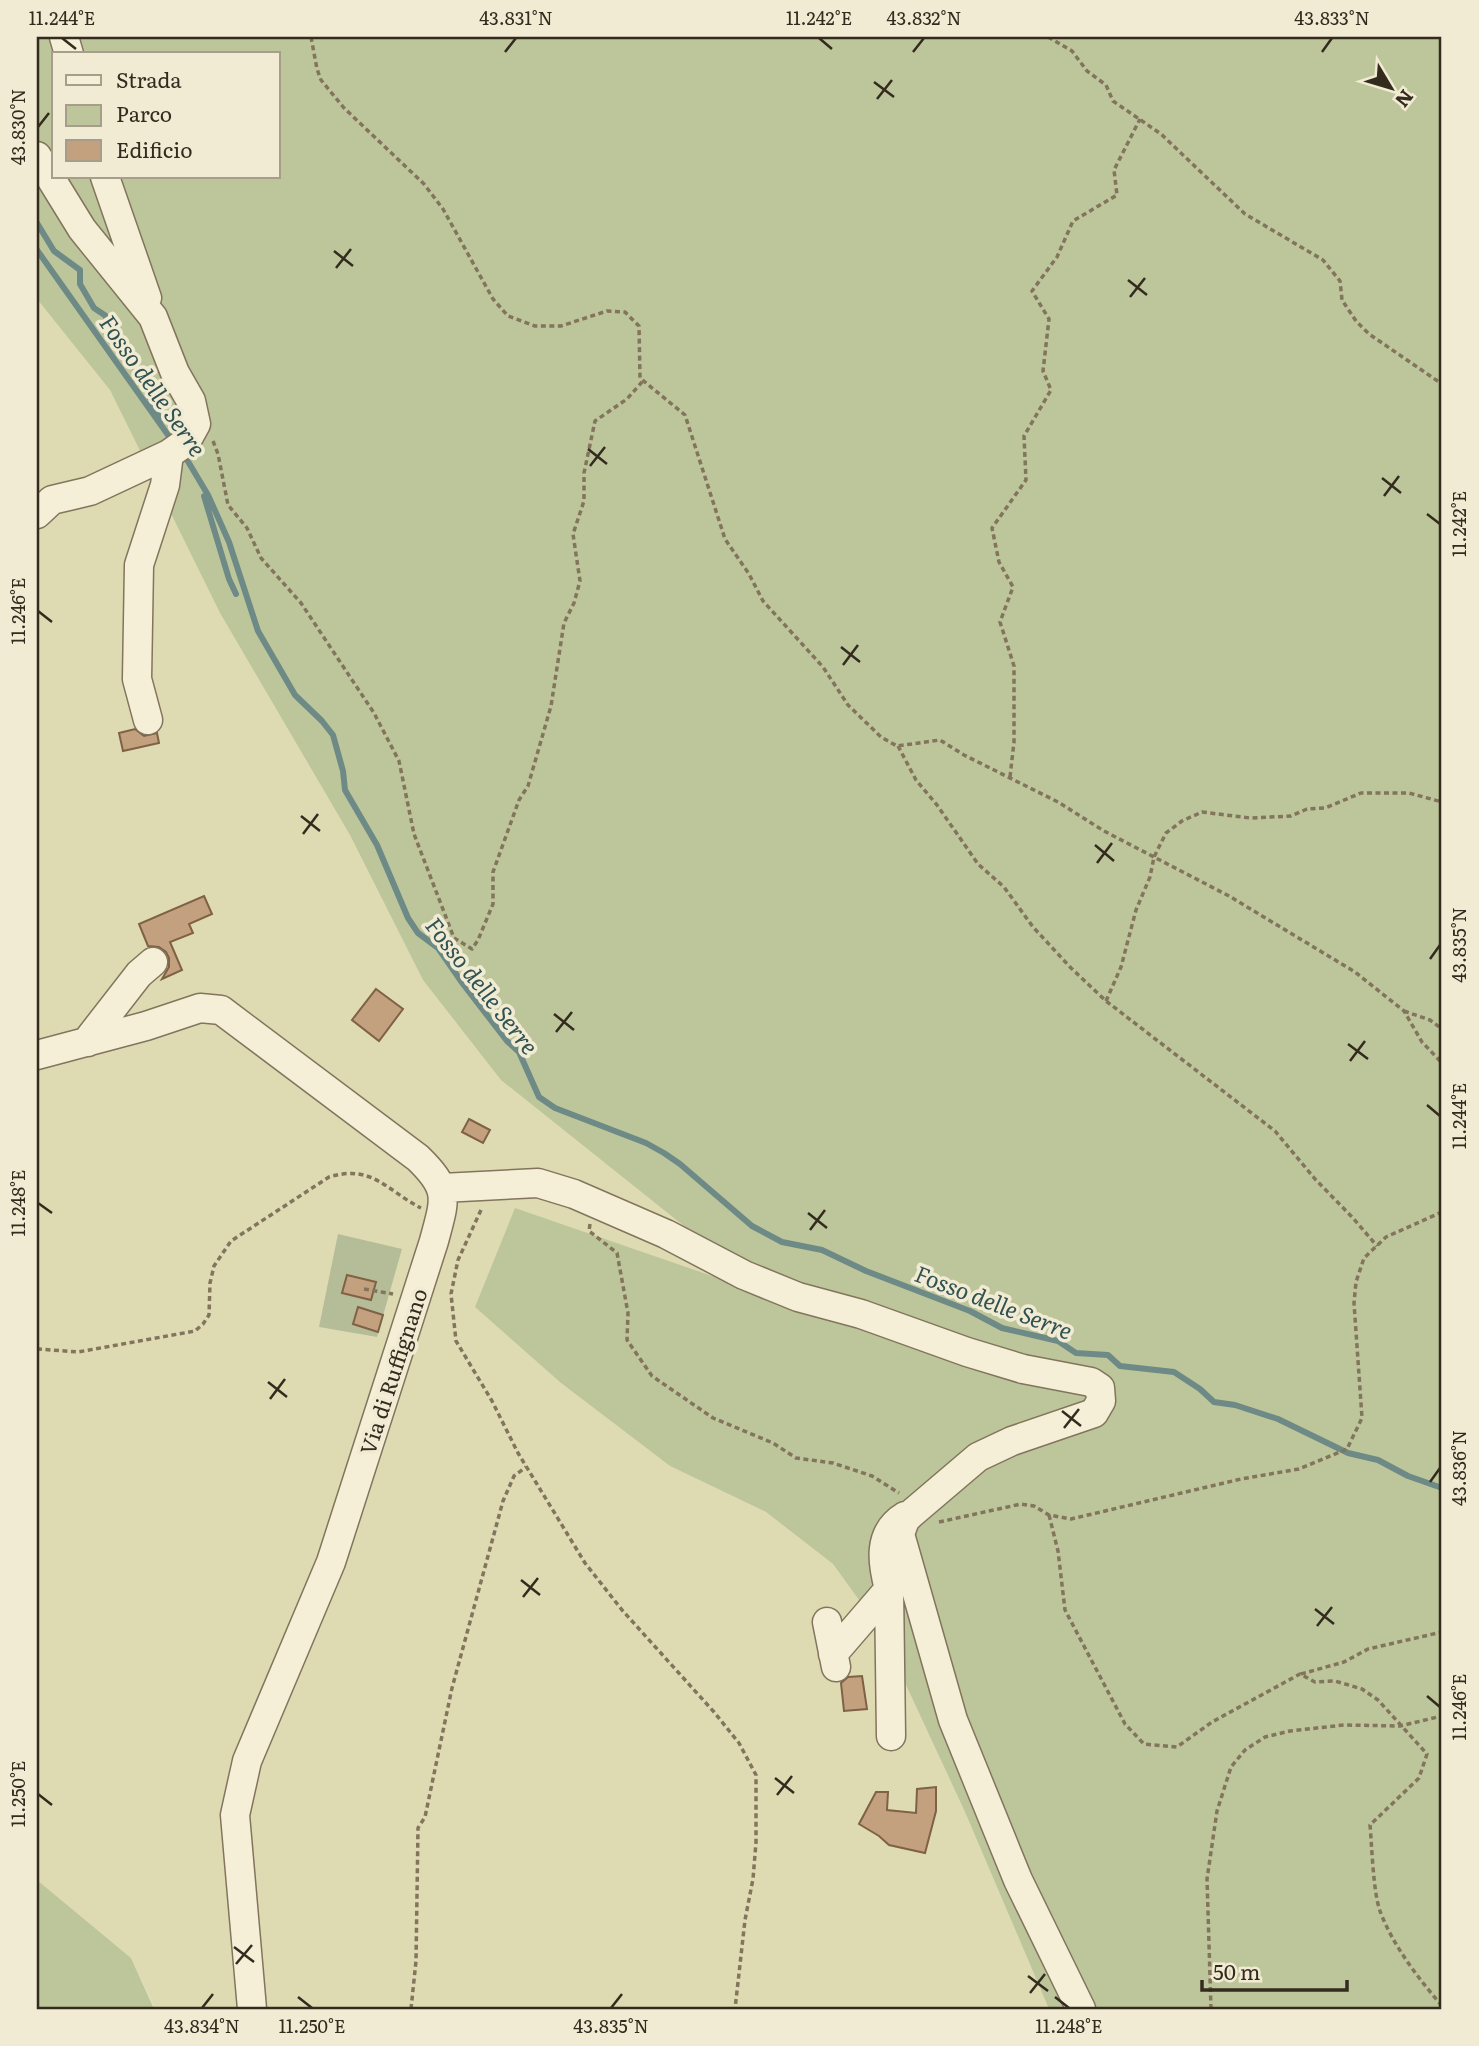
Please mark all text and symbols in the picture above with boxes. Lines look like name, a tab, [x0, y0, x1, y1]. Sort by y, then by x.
text: 11.244°E	[29, 4, 95, 31]
text: 43.831°N	[479, 4, 553, 31]
text: 11.242°E	[786, 4, 852, 31]
text: 43.832°N	[887, 4, 961, 31]
text: 43.833°N	[1294, 4, 1370, 31]
legend	[52, 52, 280, 178]
north arrow	[1356, 52, 1426, 122]
text: Strada	[116, 63, 182, 94]
text: N	[1389, 84, 1421, 114]
text: 43.830°N	[4, 89, 31, 165]
text: Parco	[116, 97, 172, 128]
text: Edificio	[116, 133, 192, 164]
water label: Fosso delle Serre	[92, 307, 216, 463]
text: 11.242°E	[1445, 491, 1472, 557]
text: 11.246°E	[4, 578, 31, 644]
text: 43.835°N	[1445, 907, 1472, 983]
water label: Fosso delle Serre	[419, 909, 547, 1061]
text: 11.244°E	[1445, 1083, 1472, 1149]
text: 11.248°E	[4, 1170, 31, 1237]
water label: Fosso delle Serre	[910, 1255, 1078, 1347]
street label: Via di Ruffignano	[351, 1284, 433, 1458]
text: 43.836°N	[1445, 1430, 1472, 1506]
text: 11.246°E	[1445, 1674, 1472, 1740]
text: 11.250°E	[4, 1761, 31, 1827]
scale bar	[1202, 1948, 1348, 1992]
text: 50 m	[1213, 1955, 1260, 1986]
text: 43.834°N	[164, 2012, 240, 2039]
text: 11.250°E	[279, 2012, 345, 2039]
text: 43.835°N	[573, 2012, 649, 2039]
text: 11.248°E	[1036, 2012, 1103, 2039]

